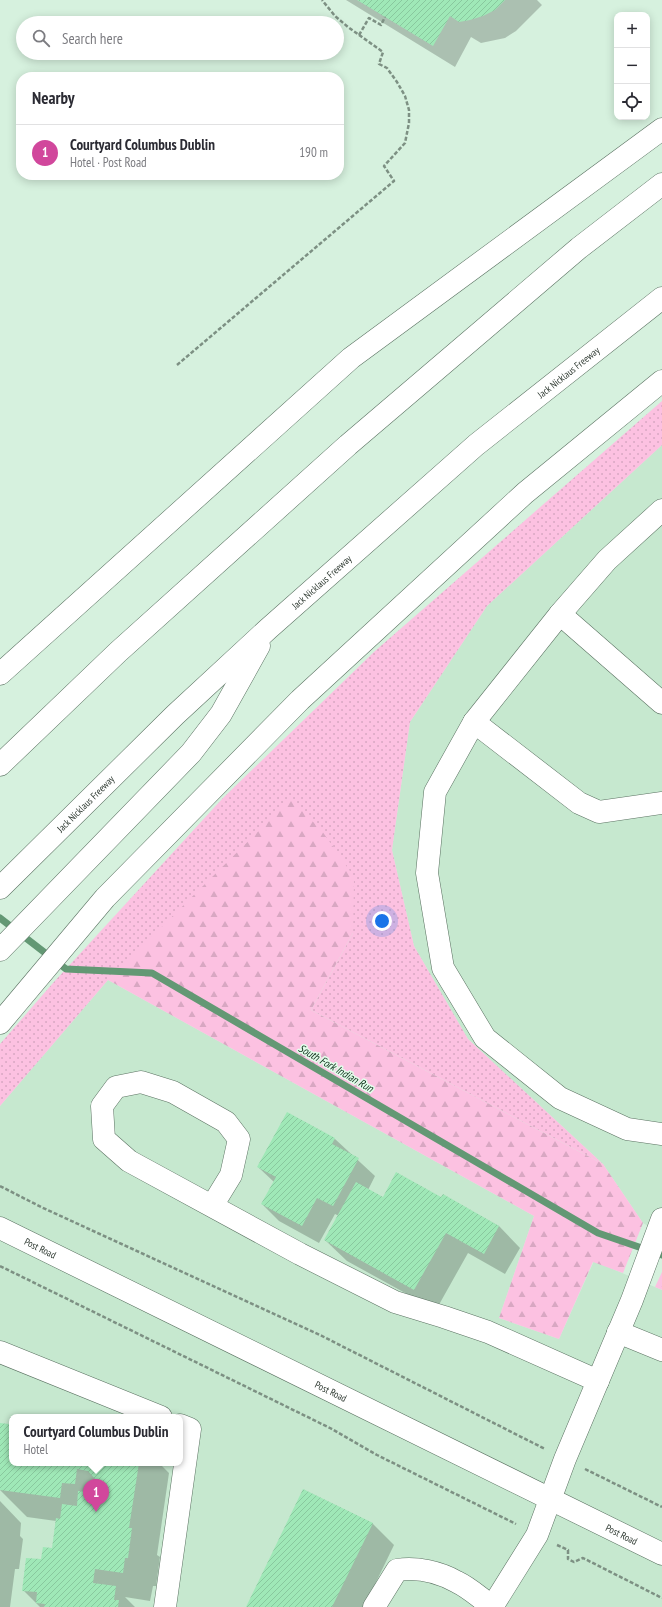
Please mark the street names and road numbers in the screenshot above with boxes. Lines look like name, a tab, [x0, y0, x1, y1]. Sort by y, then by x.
street label: Jack Nicklaus Freeway	[534, 343, 602, 401]
street label: Jack Nicklaus Freeway	[288, 552, 354, 612]
street label: Jack Nicklaus Freeway	[53, 772, 117, 836]
street label: Post Road	[22, 1235, 58, 1261]
street label: Post Road	[313, 1378, 349, 1404]
street label: Post Road	[604, 1521, 640, 1547]

